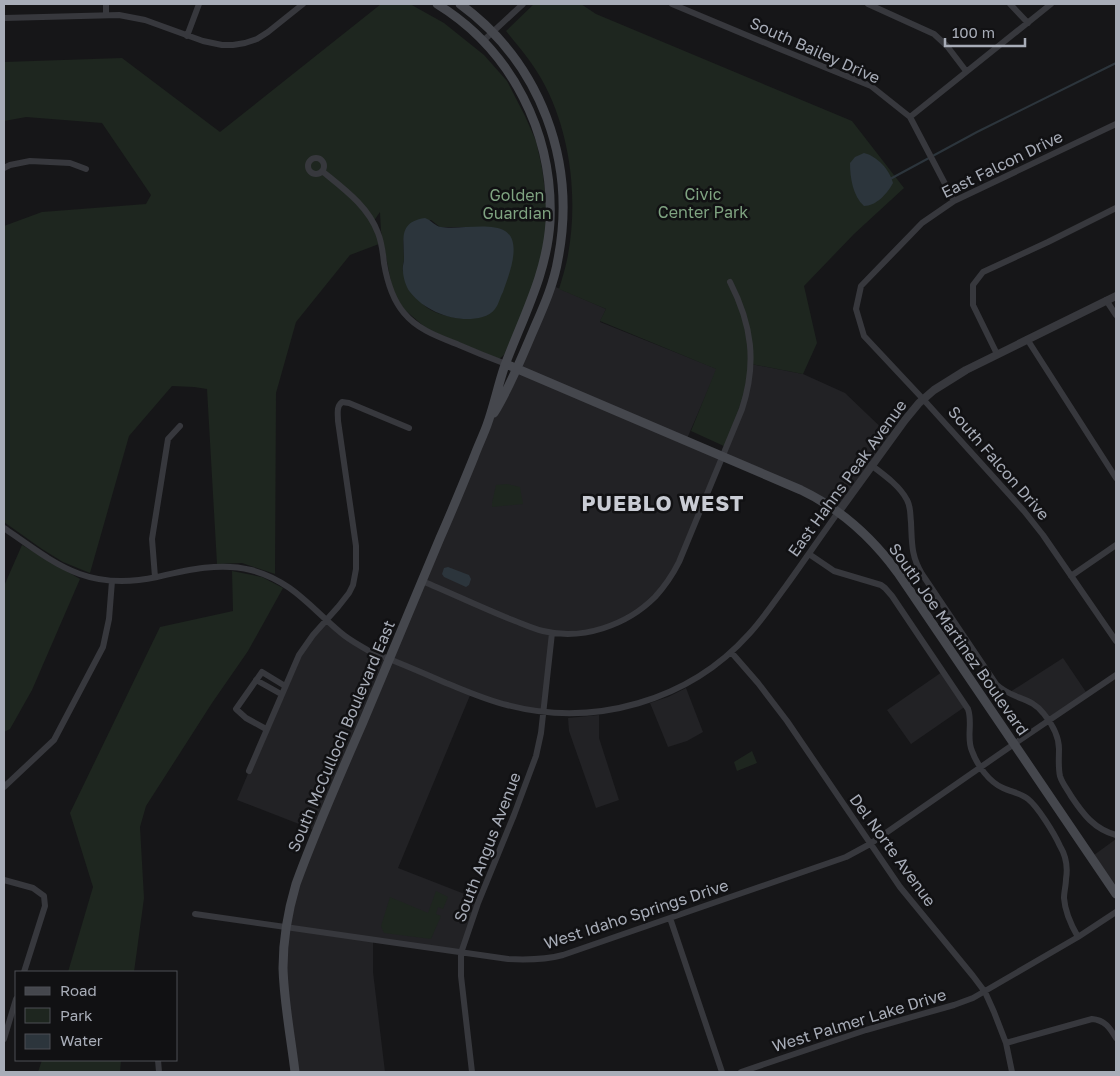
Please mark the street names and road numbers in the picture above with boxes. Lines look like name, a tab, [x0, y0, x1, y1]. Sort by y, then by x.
street label: South Bailey Drive	[747, 12, 883, 88]
street label: East Falcon Drive	[938, 126, 1066, 202]
street label: East Hahns Peak Avenue	[783, 396, 911, 560]
street label: South Falcon Drive	[944, 402, 1054, 524]
street label: South Joe Martinez Boulevard	[885, 539, 1033, 739]
street label: South McCulloch Boulevard East	[283, 617, 399, 855]
street label: South Angus Avenue	[449, 769, 525, 925]
street label: Del Norte Avenue	[846, 790, 940, 910]
street label: West Idaho Springs Drive	[541, 875, 731, 953]
street label: West Palmer Lake Drive	[770, 984, 948, 1056]

